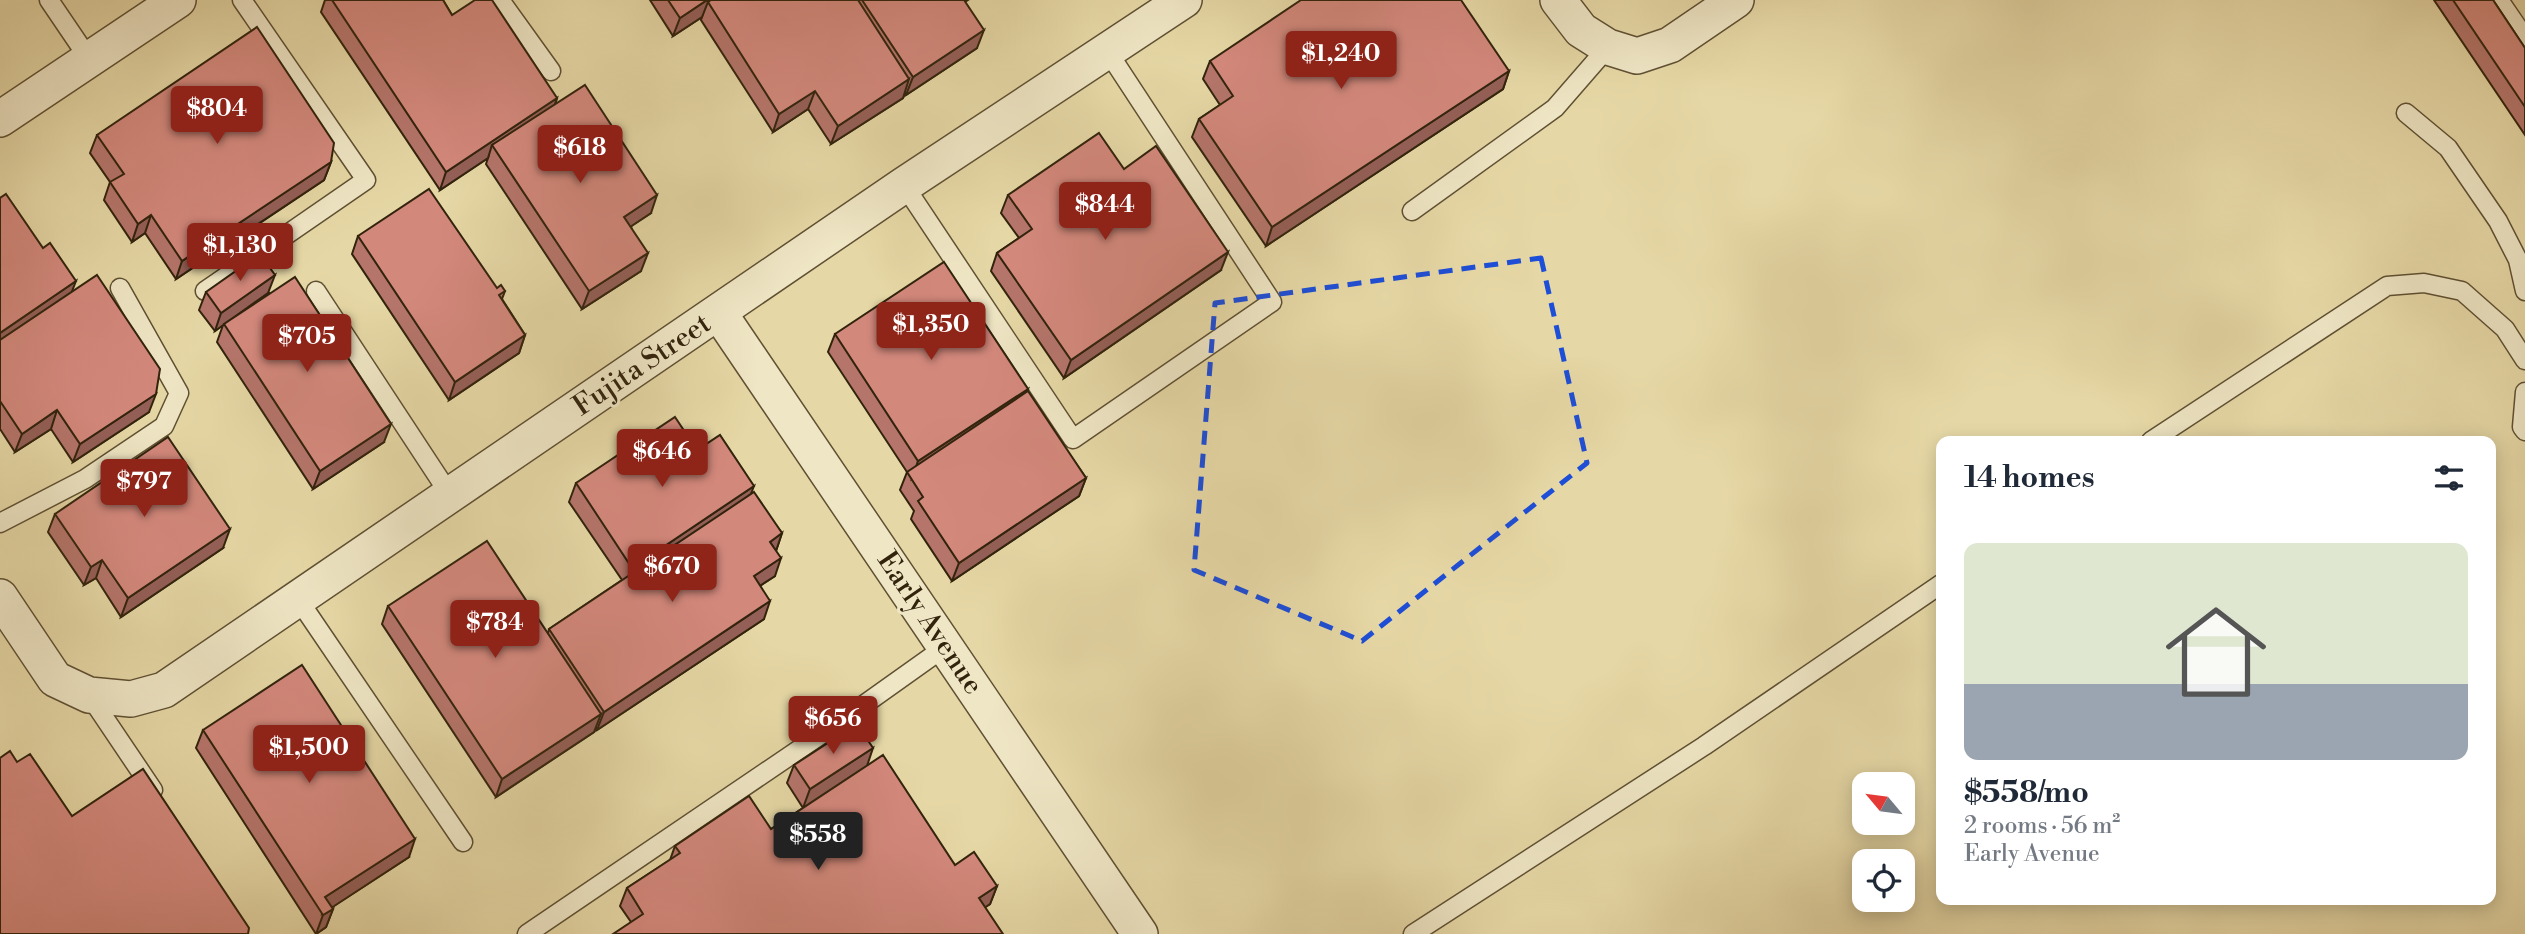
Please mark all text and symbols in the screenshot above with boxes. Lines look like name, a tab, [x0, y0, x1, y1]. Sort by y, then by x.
pin: $1,240	[1284, 32, 1398, 91]
text: $1,240	[1302, 40, 1380, 68]
pin: $804	[176, 86, 258, 146]
text: $804	[187, 95, 247, 123]
pin: $618	[539, 125, 621, 185]
text: $618	[554, 134, 606, 162]
pin: $844	[1064, 182, 1146, 242]
text: $844	[1075, 191, 1135, 219]
pin: $1,130	[183, 224, 297, 283]
text: $1,130	[203, 232, 277, 260]
pin: $1,350	[874, 302, 988, 362]
street label: Fujita Street	[566, 306, 718, 424]
text: $1,350	[893, 311, 969, 339]
pin: $705	[266, 314, 348, 374]
text: $705	[278, 323, 336, 351]
pin: $646	[621, 430, 703, 489]
text: $646	[633, 438, 691, 466]
text: 14 homes	[1964, 459, 2095, 497]
icon: filters	[2430, 459, 2468, 497]
pin: $797	[103, 460, 185, 519]
text: $797	[117, 468, 171, 496]
pin: $670	[631, 544, 713, 604]
street label: Early Avenue	[869, 545, 991, 701]
text: $670	[644, 553, 700, 581]
icon: home	[2153, 589, 2279, 715]
pin: $784	[454, 600, 536, 660]
text: $784	[466, 609, 524, 637]
pin: $656	[792, 696, 874, 756]
text: $656	[805, 705, 861, 733]
pin: $1,500	[252, 726, 366, 785]
text: $1,500	[269, 734, 349, 762]
north arrow	[1852, 772, 1914, 835]
map controls	[1852, 772, 1915, 912]
text: $558/mo	[1964, 774, 2089, 812]
pin: $558	[777, 812, 859, 872]
text: 2 rooms · 56 m²	[1964, 812, 2120, 840]
text: $558	[790, 821, 846, 849]
text: Early Avenue	[1964, 840, 2100, 868]
button: locate	[1852, 849, 1915, 912]

